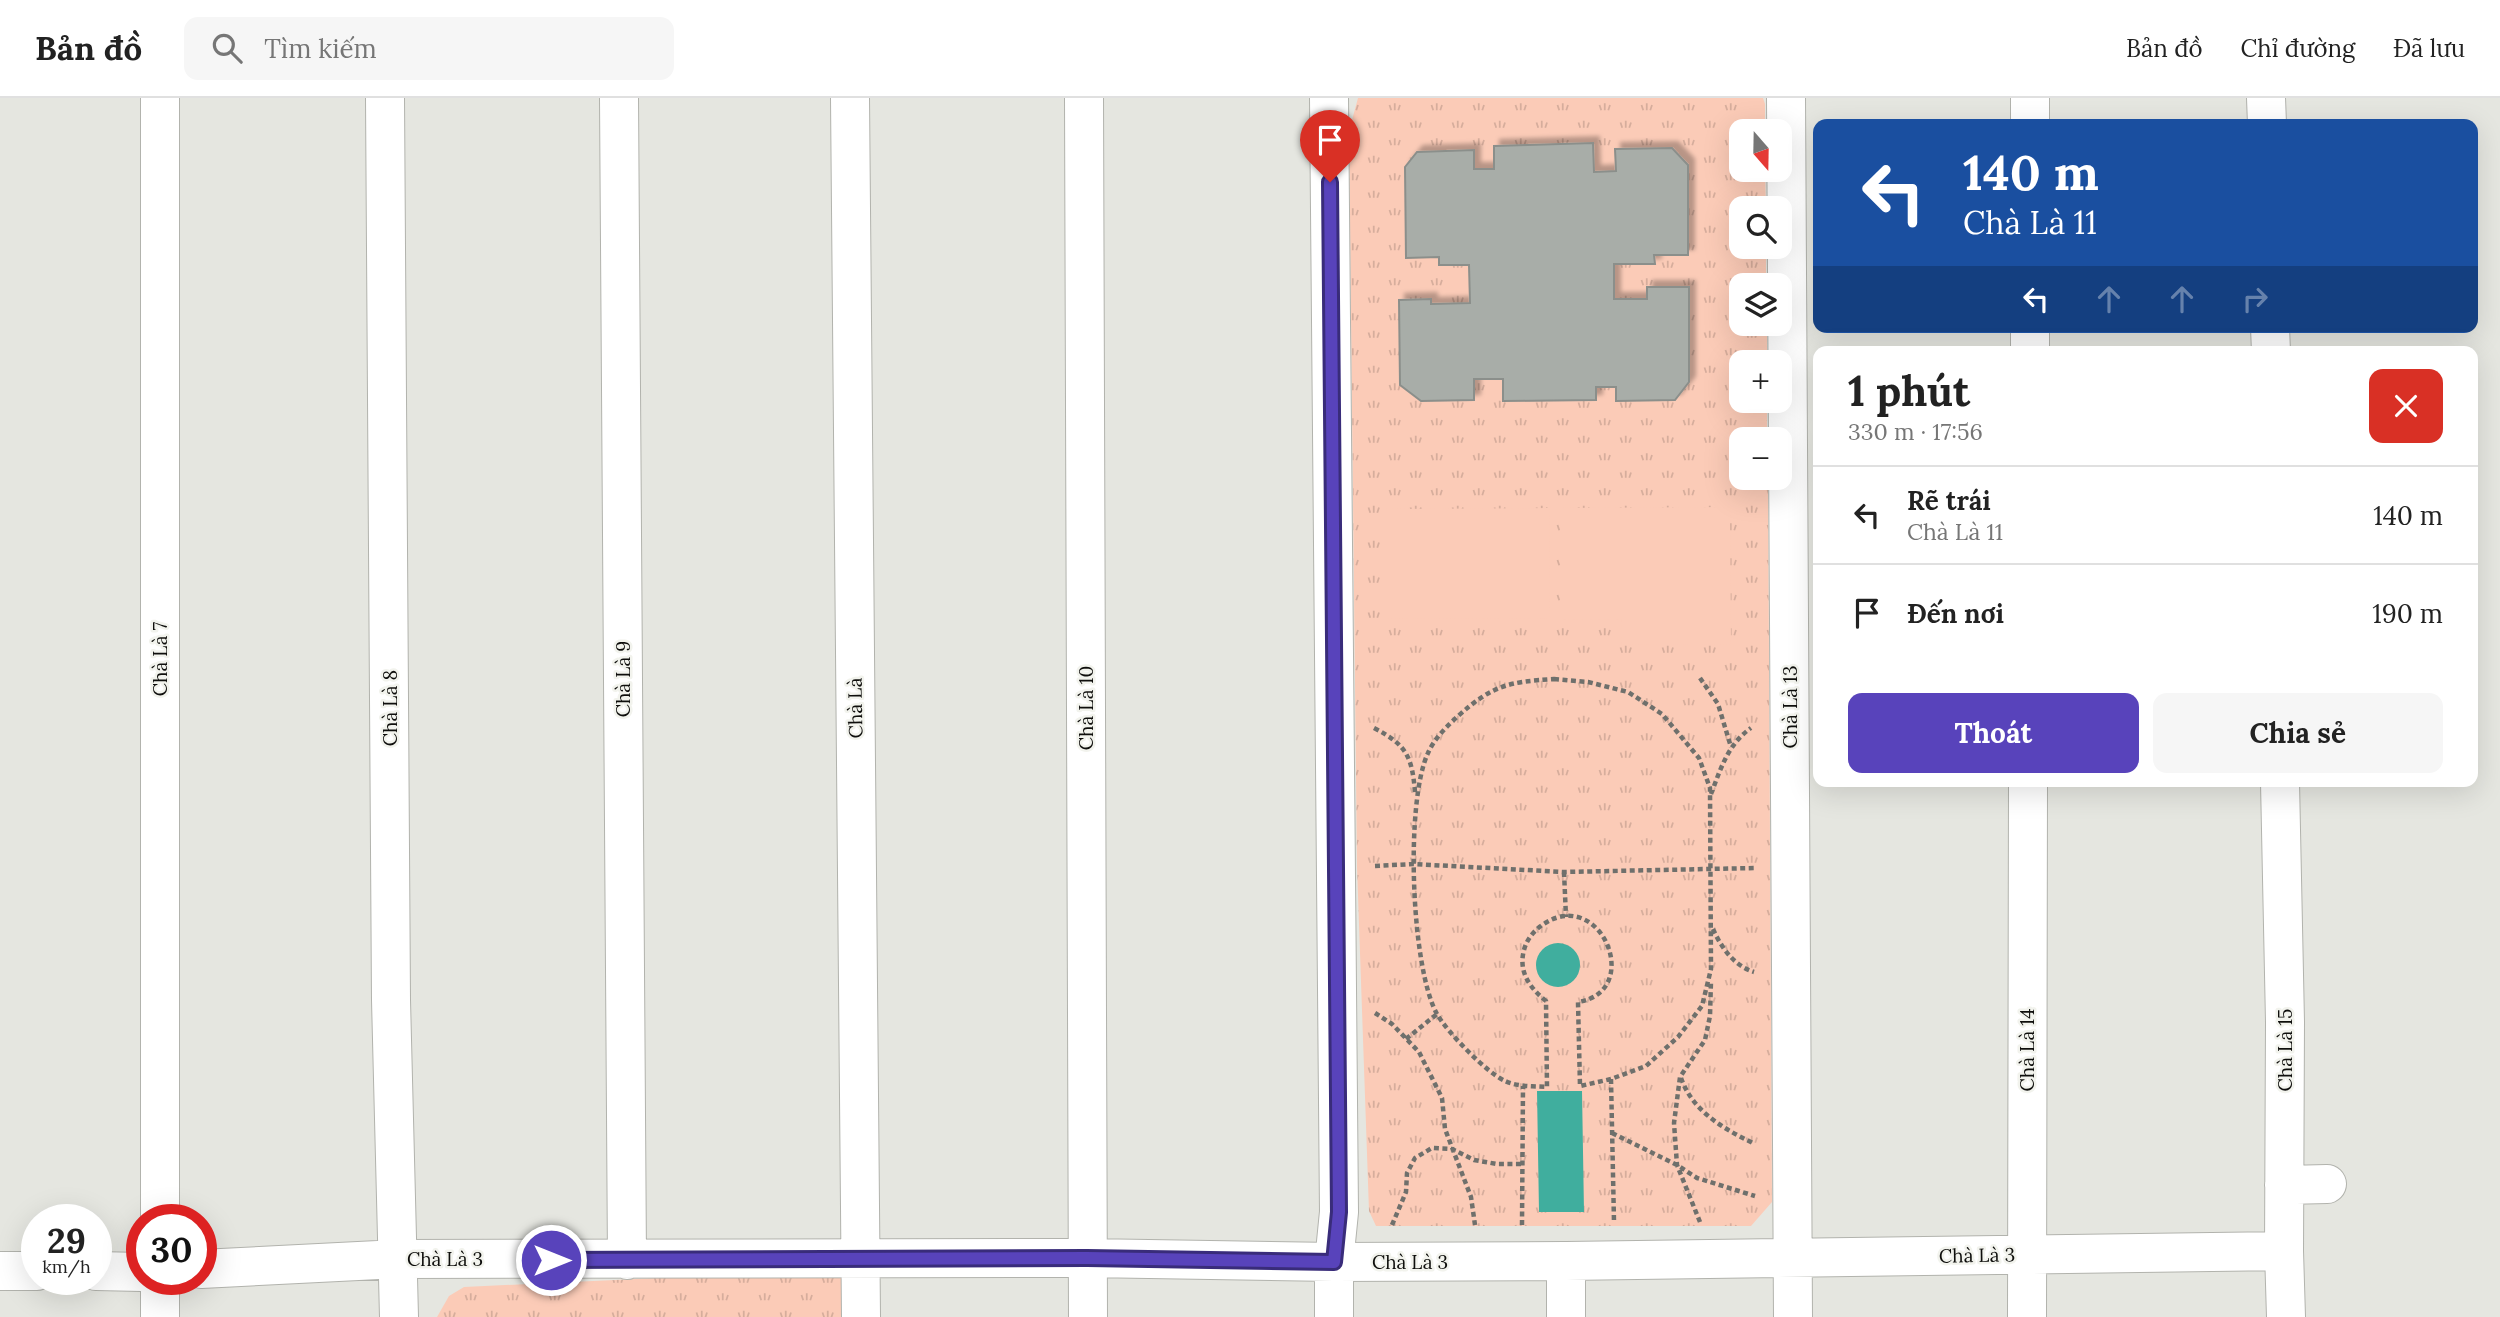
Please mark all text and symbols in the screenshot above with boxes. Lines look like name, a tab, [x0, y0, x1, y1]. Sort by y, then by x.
search box	[184, 17, 674, 80]
text: Bản đồ	[35, 27, 142, 69]
icon: search	[208, 29, 246, 67]
text: Tìm kiếm	[264, 32, 377, 65]
text: Bản đồ	[2126, 33, 2203, 64]
text: Chỉ đường	[2241, 33, 2355, 64]
text: Đã lưu	[2393, 33, 2465, 64]
pin	[1300, 110, 1360, 182]
north arrow	[1729, 119, 1792, 182]
map controls	[1729, 119, 1792, 490]
icon: arrive	[1311, 121, 1349, 159]
text: 140 m	[1963, 141, 2099, 203]
icon: left	[1848, 147, 1939, 238]
button: search	[1729, 196, 1792, 259]
text: Chà Là 11	[1963, 202, 2097, 243]
button: layers	[1729, 273, 1792, 336]
icon: left	[2017, 280, 2055, 318]
icon: ahead	[2090, 280, 2128, 318]
icon: ahead	[2163, 280, 2201, 318]
icon: right	[2236, 280, 2274, 318]
button: +	[1729, 350, 1792, 413]
text: 1 phút	[1848, 364, 1970, 418]
button: close	[2369, 369, 2443, 443]
text: 330 m · 17:56	[1848, 417, 1983, 446]
button: −	[1729, 427, 1792, 490]
text: Rẽ trái	[1907, 484, 1991, 517]
icon: left	[1848, 496, 1886, 534]
text: 140 m	[2373, 499, 2443, 532]
text: Chà Là 11	[1907, 517, 2003, 546]
icon: arrive	[1848, 594, 1886, 632]
text: Đến nơi	[1907, 597, 2004, 630]
text: 190 m	[2372, 597, 2443, 630]
street label: Chà Là 7	[148, 622, 172, 696]
street label: Chà Là 9	[611, 641, 635, 717]
street label: Chà Là 13	[1778, 665, 1802, 749]
street label: Chà Là 10	[1074, 666, 1098, 750]
street label: Chà Là 8	[378, 670, 402, 746]
street label: Chà Là	[842, 677, 868, 739]
button: Thoát	[1848, 693, 2139, 773]
button: Chia sẻ	[2153, 693, 2443, 773]
street label: Chà Là 14	[2015, 1009, 2039, 1091]
street label: Chà Là 15	[2273, 1009, 2297, 1091]
speed limit sign: 30	[126, 1204, 217, 1295]
text: 29	[47, 1218, 86, 1263]
position arrow	[514, 1223, 588, 1297]
street label: Chà Là 3	[1939, 1242, 2015, 1268]
street label: Chà Là 3	[407, 1247, 483, 1271]
street label: Chà Là 3	[1372, 1250, 1448, 1274]
text: km/h	[42, 1255, 91, 1278]

